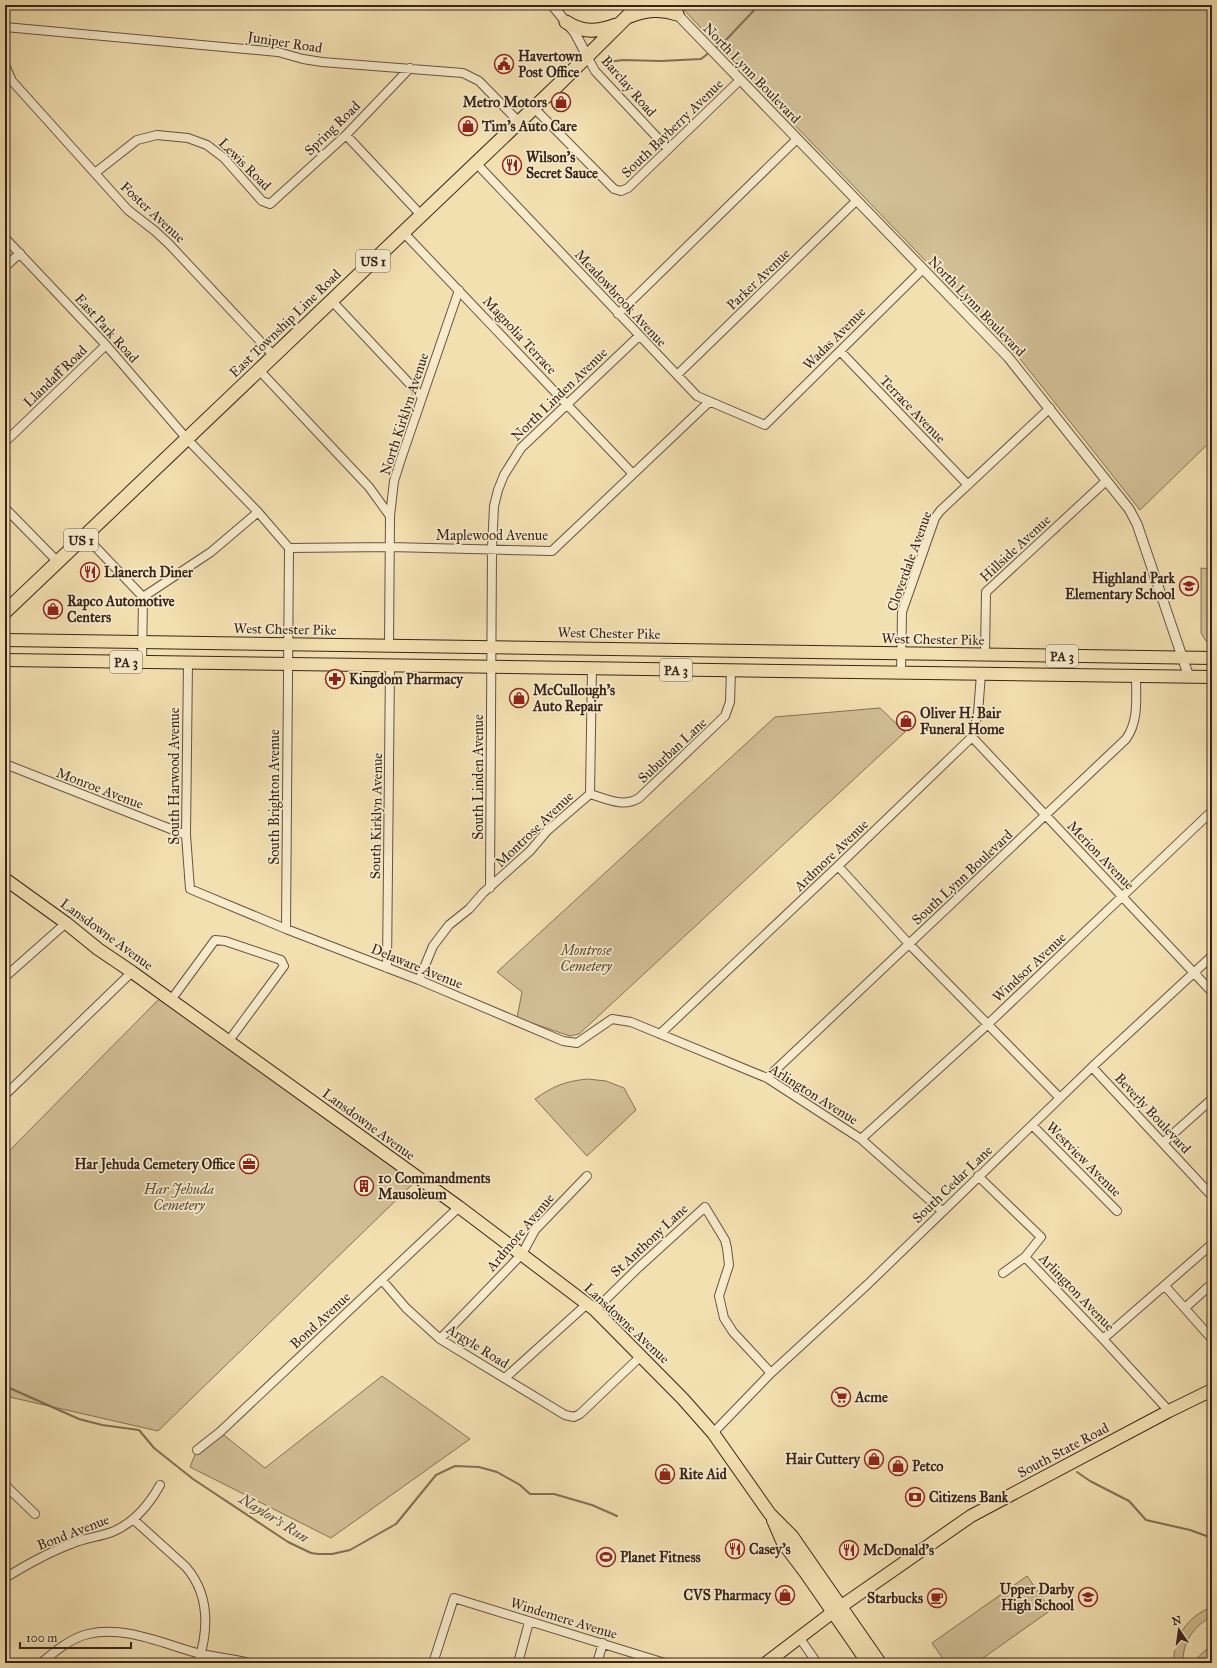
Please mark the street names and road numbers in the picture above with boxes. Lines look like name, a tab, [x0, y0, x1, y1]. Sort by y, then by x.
street label: North Lynn Boulevard	[699, 20, 804, 127]
street label: Juniper Road	[244, 28, 323, 58]
street label: Barclay Road	[598, 52, 660, 120]
street label: South Bayberry Avenue	[618, 75, 727, 181]
street label: Spring Road	[301, 98, 364, 159]
street label: Lewis Road	[215, 135, 274, 194]
street label: Foster Avenue	[117, 178, 189, 247]
street label: Parker Avenue	[723, 245, 794, 314]
street label: Meadowbrook Avenue	[571, 246, 670, 351]
road number: US 1	[356, 250, 390, 272]
street label: North Lynn Boulevard	[924, 253, 1029, 360]
street label: East Township Line Road	[226, 266, 345, 381]
street label: East Park Road	[71, 290, 142, 366]
street label: Magnolia Terrace	[479, 293, 560, 378]
street label: Wadas Avenue	[799, 303, 869, 373]
street label: Llandaff Road	[20, 342, 91, 411]
street label: North Linden Avenue	[508, 344, 611, 445]
street label: North Kirklyn Avenue	[377, 351, 432, 478]
street label: Terrace Avenue	[876, 372, 949, 447]
street label: Cloverdale Avenue	[883, 509, 936, 614]
street label: Hillside Avenue	[977, 511, 1054, 585]
street label: Maplewood Avenue	[436, 527, 548, 544]
road number: US 1	[64, 529, 98, 551]
street label: West Chester Pike	[233, 620, 337, 639]
street label: West Chester Pike	[557, 624, 661, 643]
street label: West Chester Pike	[881, 630, 985, 649]
road number: PA 3	[1046, 645, 1078, 667]
road number: PA 3	[110, 651, 142, 673]
road number: PA 3	[660, 659, 692, 681]
street label: South Harwood Avenue	[166, 707, 183, 845]
street label: South Linden Avenue	[470, 714, 487, 840]
street label: Suburban Lane	[634, 714, 710, 787]
street label: South Brighton Avenue	[266, 729, 283, 865]
street label: South Kirklyn Avenue	[367, 752, 386, 879]
street label: Monroe Avenue	[54, 764, 146, 813]
street label: Montrose Avenue	[492, 788, 577, 871]
street label: Ardmore Avenue	[790, 816, 872, 896]
street label: Merion Avenue	[1064, 817, 1138, 893]
street label: South Lynn Boulevard	[908, 826, 1016, 928]
street label: Lansdowne Avenue	[57, 895, 157, 974]
street label: Windsor Avenue	[989, 929, 1070, 1006]
street label: Delaware Avenue	[368, 940, 465, 993]
street label: Arlington Avenue	[766, 1060, 861, 1129]
street label: Beverly Boulevard	[1111, 1070, 1194, 1157]
street label: Lansdowne Avenue	[319, 1085, 419, 1164]
street label: Westview Avenue	[1043, 1118, 1125, 1201]
street label: South Cedar Lane	[909, 1142, 996, 1227]
street label: Ardmore Avenue	[482, 1190, 558, 1276]
street label: St Anthony Lane	[607, 1200, 692, 1280]
street label: Arlington Avenue	[1035, 1249, 1118, 1335]
street label: Lansdowne Avenue	[580, 1279, 673, 1367]
street label: Bond Avenue	[287, 1288, 354, 1353]
street label: Argyle Road	[443, 1320, 512, 1372]
street label: South State Road	[1015, 1419, 1112, 1482]
street label: Bond Avenue	[35, 1511, 112, 1554]
street label: Windemere Avenue	[508, 1594, 620, 1643]

